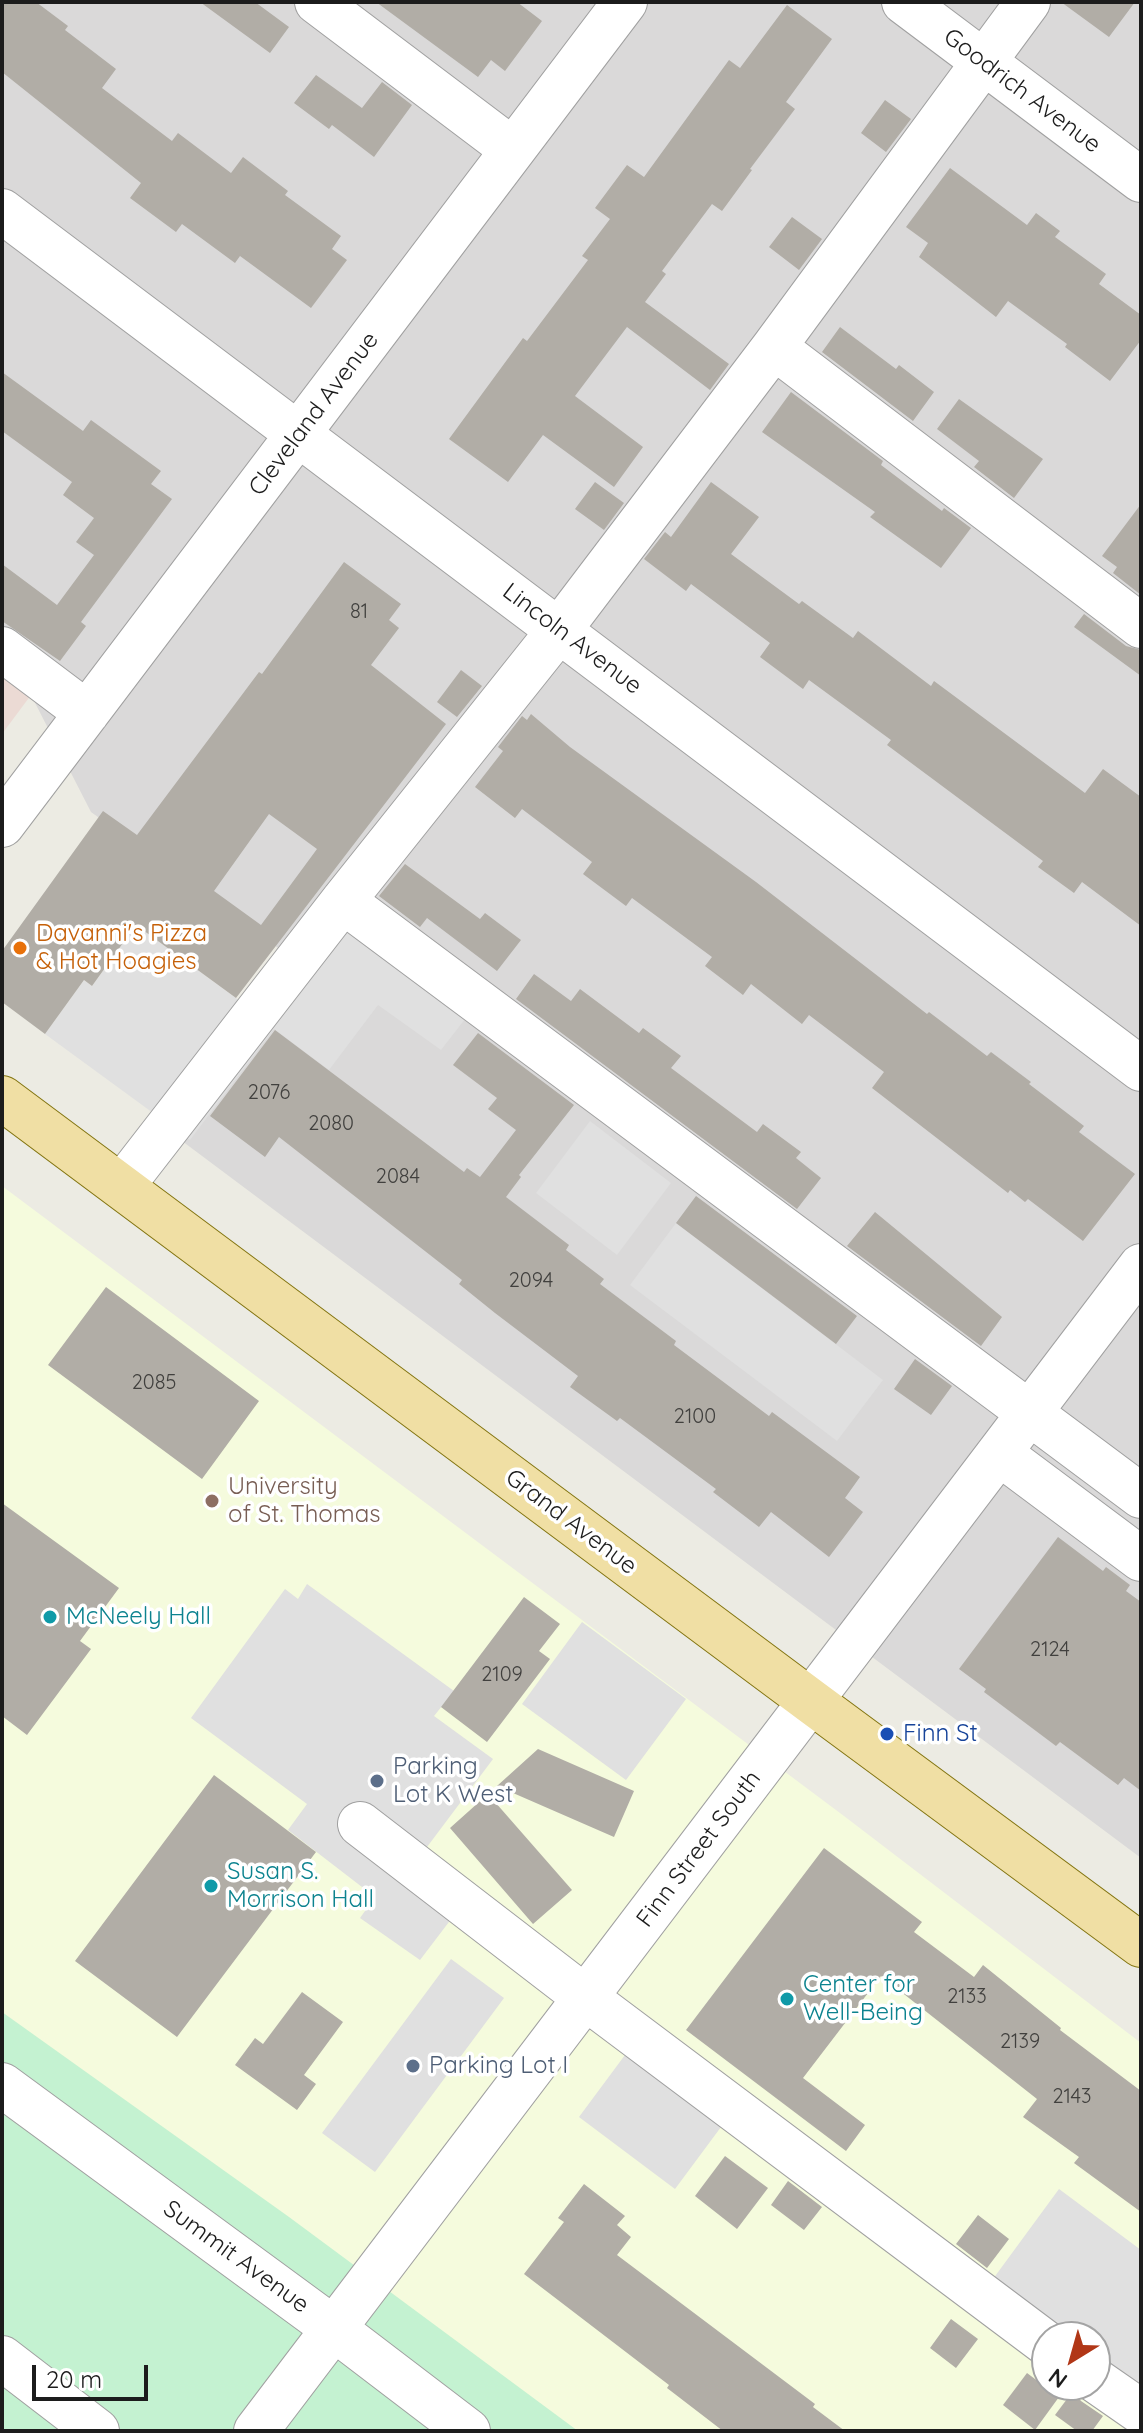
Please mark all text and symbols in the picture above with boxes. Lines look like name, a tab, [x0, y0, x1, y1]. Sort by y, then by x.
street label: Goodrich Avenue	[938, 23, 1106, 159]
street label: Cleveland Avenue	[243, 326, 385, 502]
street label: Lincoln Avenue	[497, 577, 647, 701]
house number: 81	[350, 600, 368, 624]
place label: Davanni's Pizza & Hot Hoagies	[36, 920, 207, 976]
marker: Davanni's Pizza & Hot Hoagies	[11, 939, 29, 957]
house number: 2076	[248, 1081, 290, 1105]
house number: 2080	[308, 1112, 354, 1136]
house number: 2084	[376, 1165, 420, 1189]
house number: 2094	[509, 1269, 553, 1293]
house number: 2085	[132, 1371, 176, 1395]
house number: 2100	[674, 1405, 716, 1429]
street label: Grand Avenue	[500, 1463, 642, 1581]
place label: University of St. Thomas	[228, 1473, 381, 1529]
marker: University of St. Thomas	[203, 1492, 221, 1510]
place label: McNeely Hall	[66, 1603, 211, 1631]
marker: McNeely Hall	[41, 1608, 59, 1626]
house number: 2124	[1030, 1638, 1070, 1662]
house number: 2109	[481, 1663, 523, 1687]
place label: Finn St	[903, 1720, 978, 1748]
marker: Finn St	[878, 1725, 896, 1743]
place label: Parking Lot K West	[393, 1753, 513, 1809]
street label: Finn Street South	[631, 1765, 767, 1933]
marker: Parking Lot K West	[368, 1772, 386, 1790]
place label: Susan S. Morrison Hall	[227, 1858, 374, 1914]
marker: Susan S. Morrison Hall	[202, 1877, 220, 1895]
place label: Center for Well-Being	[803, 1971, 923, 2027]
house number: 2133	[947, 1985, 987, 2009]
marker: Center for Well-Being	[778, 1990, 796, 2008]
house number: 2139	[1000, 2030, 1040, 2054]
place label: Parking Lot I	[429, 2052, 568, 2080]
marker: Parking Lot I	[404, 2057, 422, 2075]
house number: 2143	[1052, 2085, 1092, 2109]
street label: Summit Avenue	[158, 2195, 314, 2319]
north arrow	[1031, 2321, 1111, 2401]
scale bar	[36, 2349, 152, 2399]
text: N	[1043, 2363, 1073, 2395]
text: 20 m	[46, 2364, 102, 2394]

